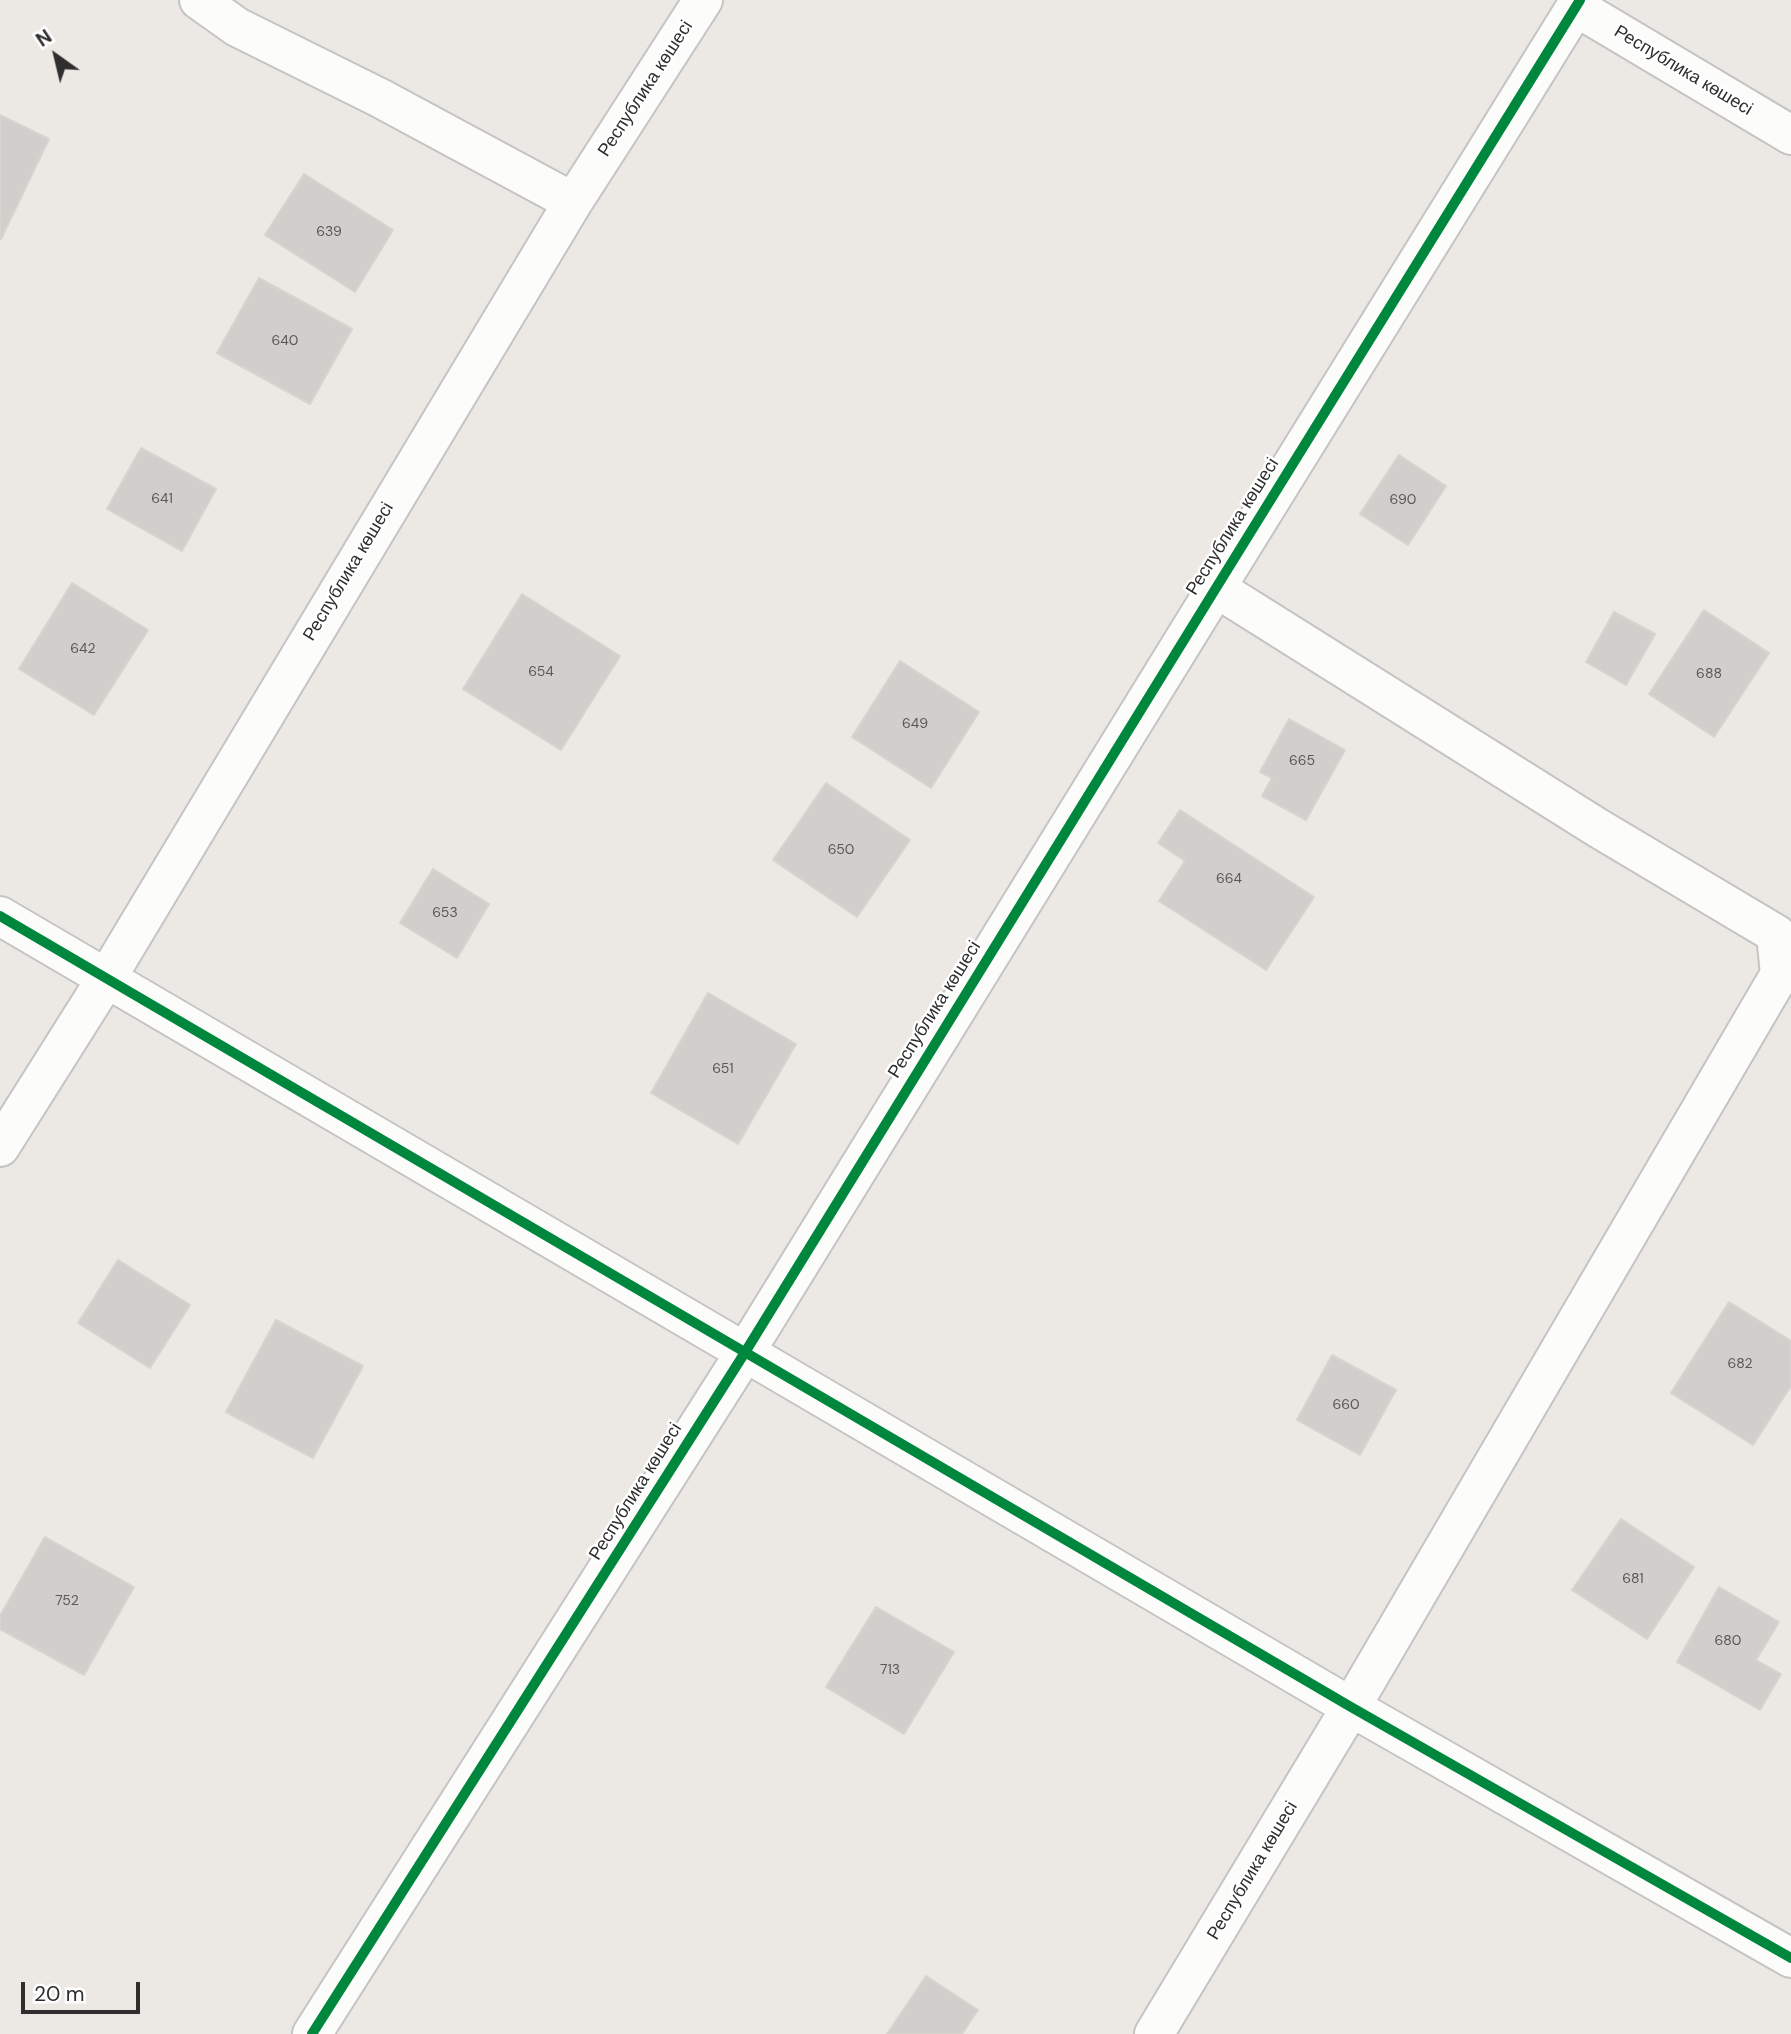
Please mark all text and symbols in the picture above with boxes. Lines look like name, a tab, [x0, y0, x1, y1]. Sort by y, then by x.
street label: Республика көшесі	[594, 17, 698, 161]
north arrow	[21, 21, 91, 91]
street label: Республика көшесі	[1610, 21, 1756, 121]
text: N	[31, 24, 57, 52]
house number: 639	[316, 224, 342, 240]
house number: 640	[272, 333, 298, 349]
street label: Республика көшесі	[1182, 454, 1284, 600]
house number: 641	[151, 491, 173, 507]
house number: 690	[1390, 492, 1416, 508]
street label: Республика көшесі	[299, 499, 399, 645]
house number: 642	[70, 641, 96, 657]
house number: 654	[528, 664, 554, 680]
house number: 688	[1696, 666, 1722, 682]
house number: 649	[902, 716, 928, 732]
house number: 665	[1289, 753, 1315, 769]
house number: 650	[828, 842, 854, 858]
house number: 664	[1216, 871, 1242, 887]
house number: 653	[432, 905, 458, 921]
street label: Республика көшесі	[884, 937, 986, 1083]
house number: 651	[712, 1061, 734, 1077]
house number: 682	[1727, 1356, 1753, 1372]
house number: 660	[1332, 1397, 1360, 1413]
street label: Республика көшесі	[585, 1419, 687, 1565]
house number: 681	[1622, 1571, 1644, 1587]
house number: 752	[55, 1593, 79, 1609]
house number: 680	[1715, 1633, 1741, 1649]
house number: 713	[880, 1662, 900, 1678]
street label: Республика көшесі	[1203, 1798, 1303, 1944]
scale bar	[24, 1968, 144, 2012]
text: 20 m	[34, 1980, 85, 2008]

